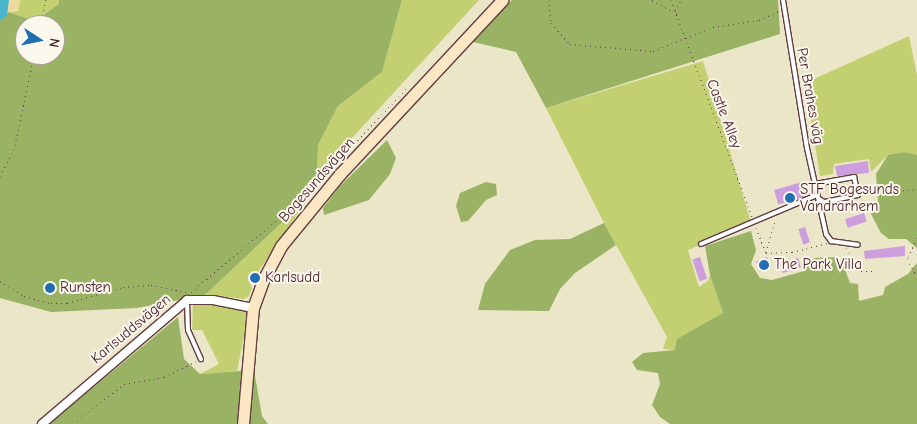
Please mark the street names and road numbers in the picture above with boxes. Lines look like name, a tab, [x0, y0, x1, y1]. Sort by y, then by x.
street label: Per Brahes väg	[793, 46, 827, 146]
street label: Castle Alley	[703, 77, 745, 151]
street label: Bogesundsvägen	[275, 134, 359, 226]
street label: Karlsuddsvägen	[87, 290, 175, 368]

